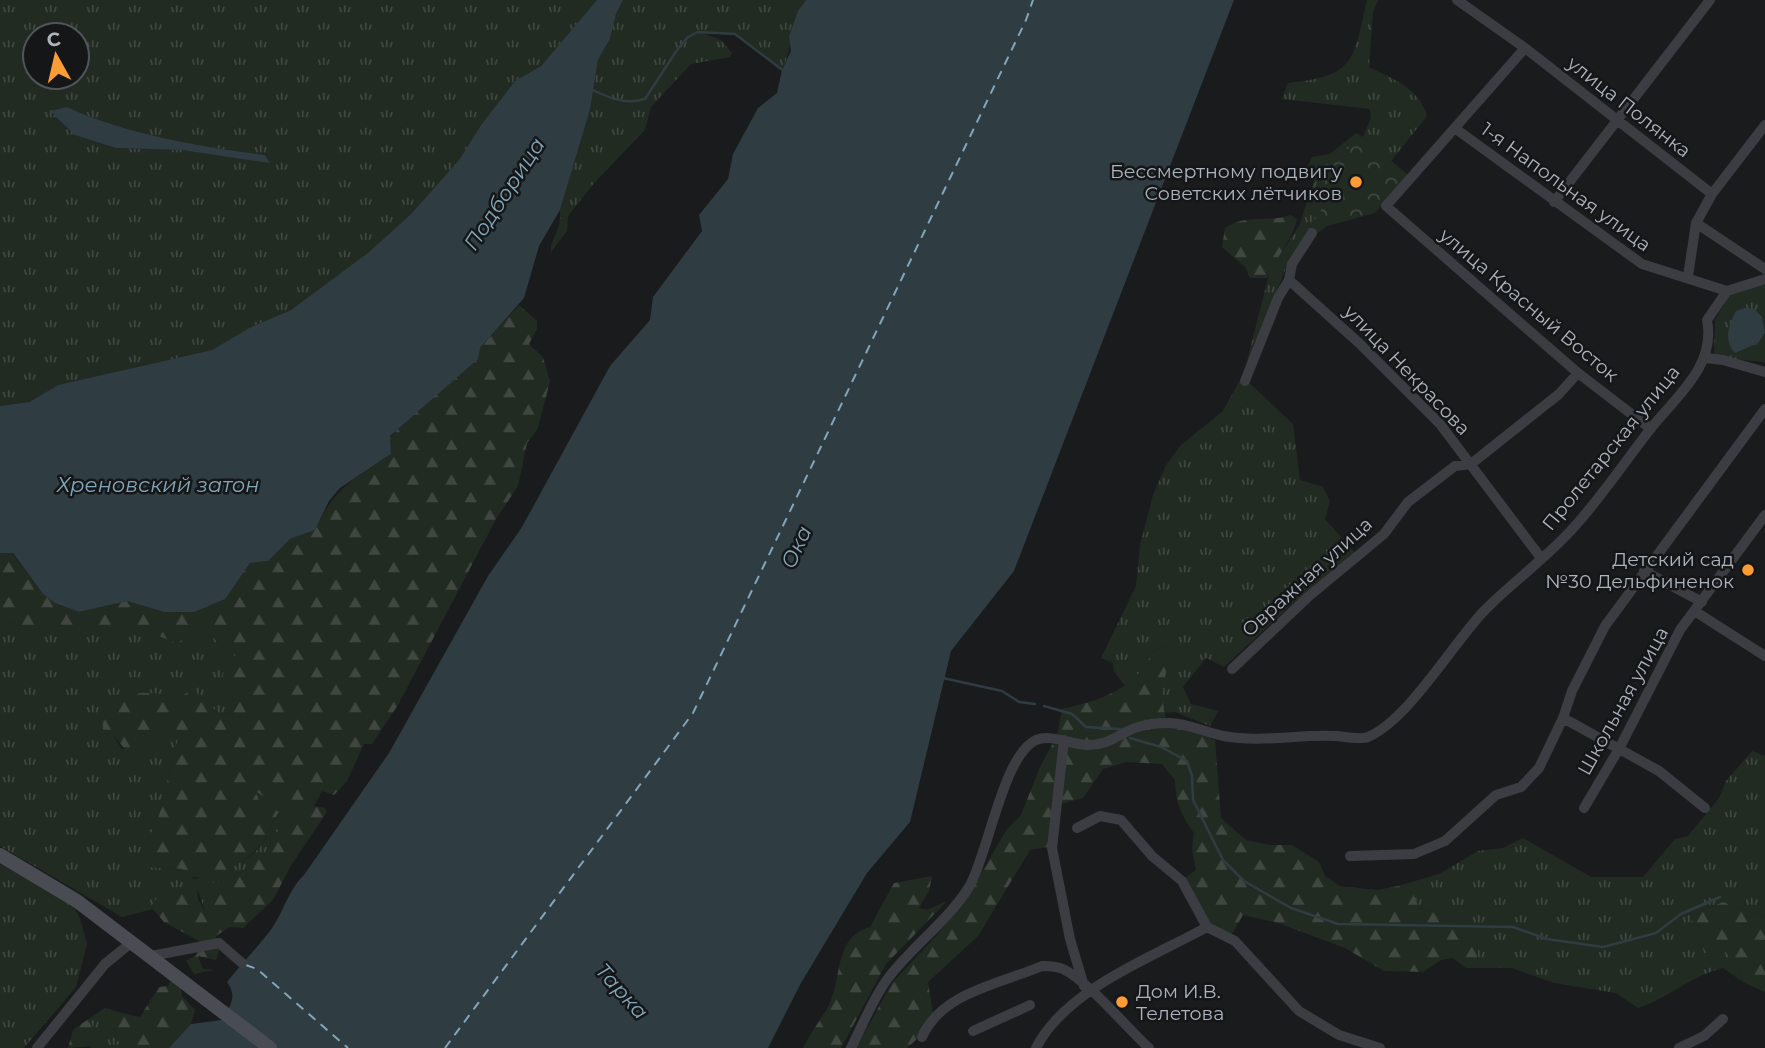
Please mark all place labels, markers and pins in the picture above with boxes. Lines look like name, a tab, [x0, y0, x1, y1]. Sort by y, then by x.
place label: Бессмертному подвигу Советских лётчиков	[1110, 160, 1342, 205]
marker: Бессмертному подвигу Советских лётчиков	[1348, 174, 1364, 190]
place label: Детский сад №30 Дельфиненок	[1545, 548, 1734, 593]
marker: Детский сад №30 Дельфиненок	[1740, 562, 1756, 578]
place label: Дом И.В. Телетова	[1136, 980, 1224, 1025]
marker: Дом И.В. Телетова	[1114, 994, 1130, 1010]

